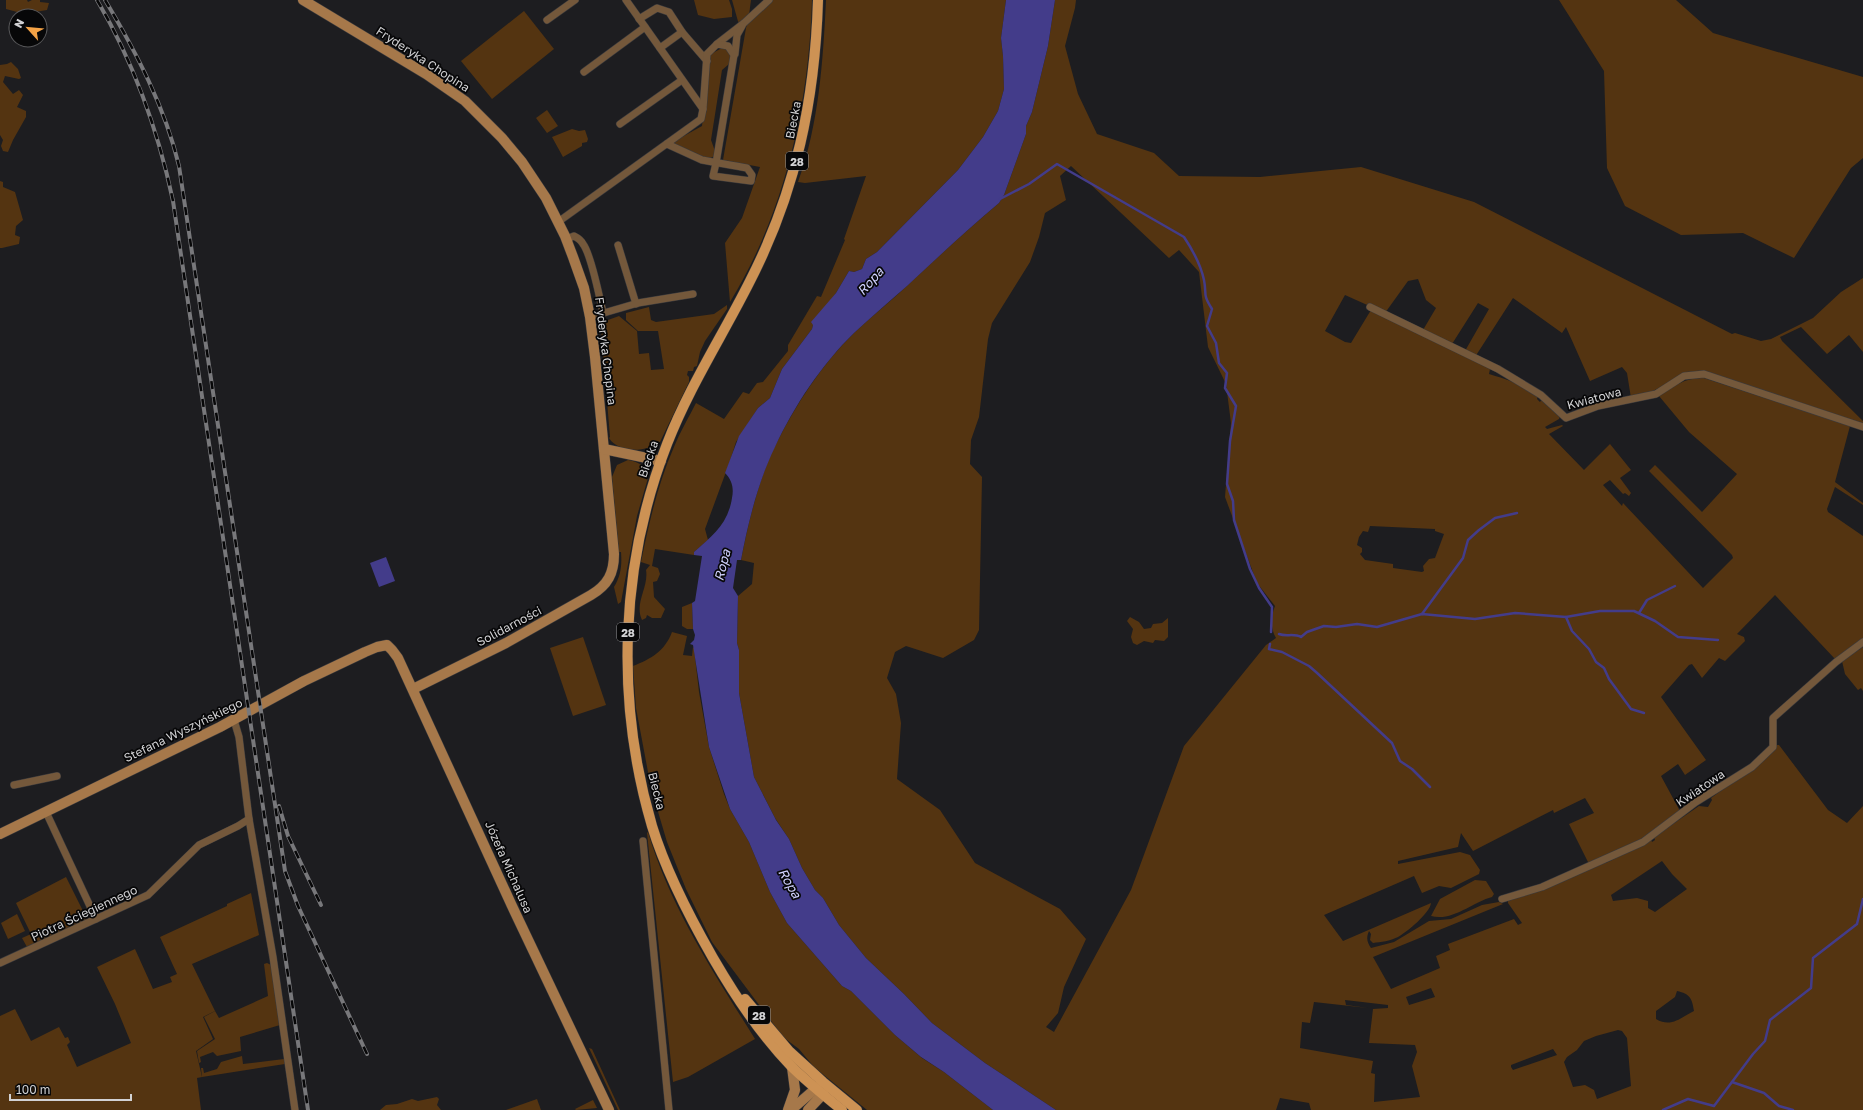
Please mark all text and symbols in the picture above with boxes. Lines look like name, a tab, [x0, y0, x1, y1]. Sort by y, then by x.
north arrow	[8, 8, 48, 48]
text: N	[11, 17, 26, 30]
street label: Fryderyka Chopina	[373, 23, 473, 95]
street label: Biecka	[782, 100, 804, 140]
road number: 28	[786, 152, 808, 170]
water label: Ropa	[854, 263, 887, 298]
street label: Fryderyka Chopina	[592, 296, 620, 406]
street label: Kwiatowa	[1565, 384, 1623, 412]
street label: Biecka	[635, 438, 661, 480]
water label: Ropa	[710, 547, 734, 582]
street label: Solidarności	[474, 603, 544, 649]
road number: 28	[617, 623, 639, 641]
street label: Stefana Wyszyńskiego	[121, 695, 245, 765]
street label: Kwiatowa	[1673, 766, 1727, 810]
street label: Biecka	[645, 771, 669, 811]
street label: Józefa Michalusa	[482, 819, 536, 915]
water label: Ropa	[775, 865, 805, 901]
street label: Piotra Ściegiennego	[28, 882, 140, 944]
road number: 28	[748, 1006, 770, 1024]
scale bar	[10, 1076, 131, 1102]
text: 100 m	[16, 1082, 50, 1097]

